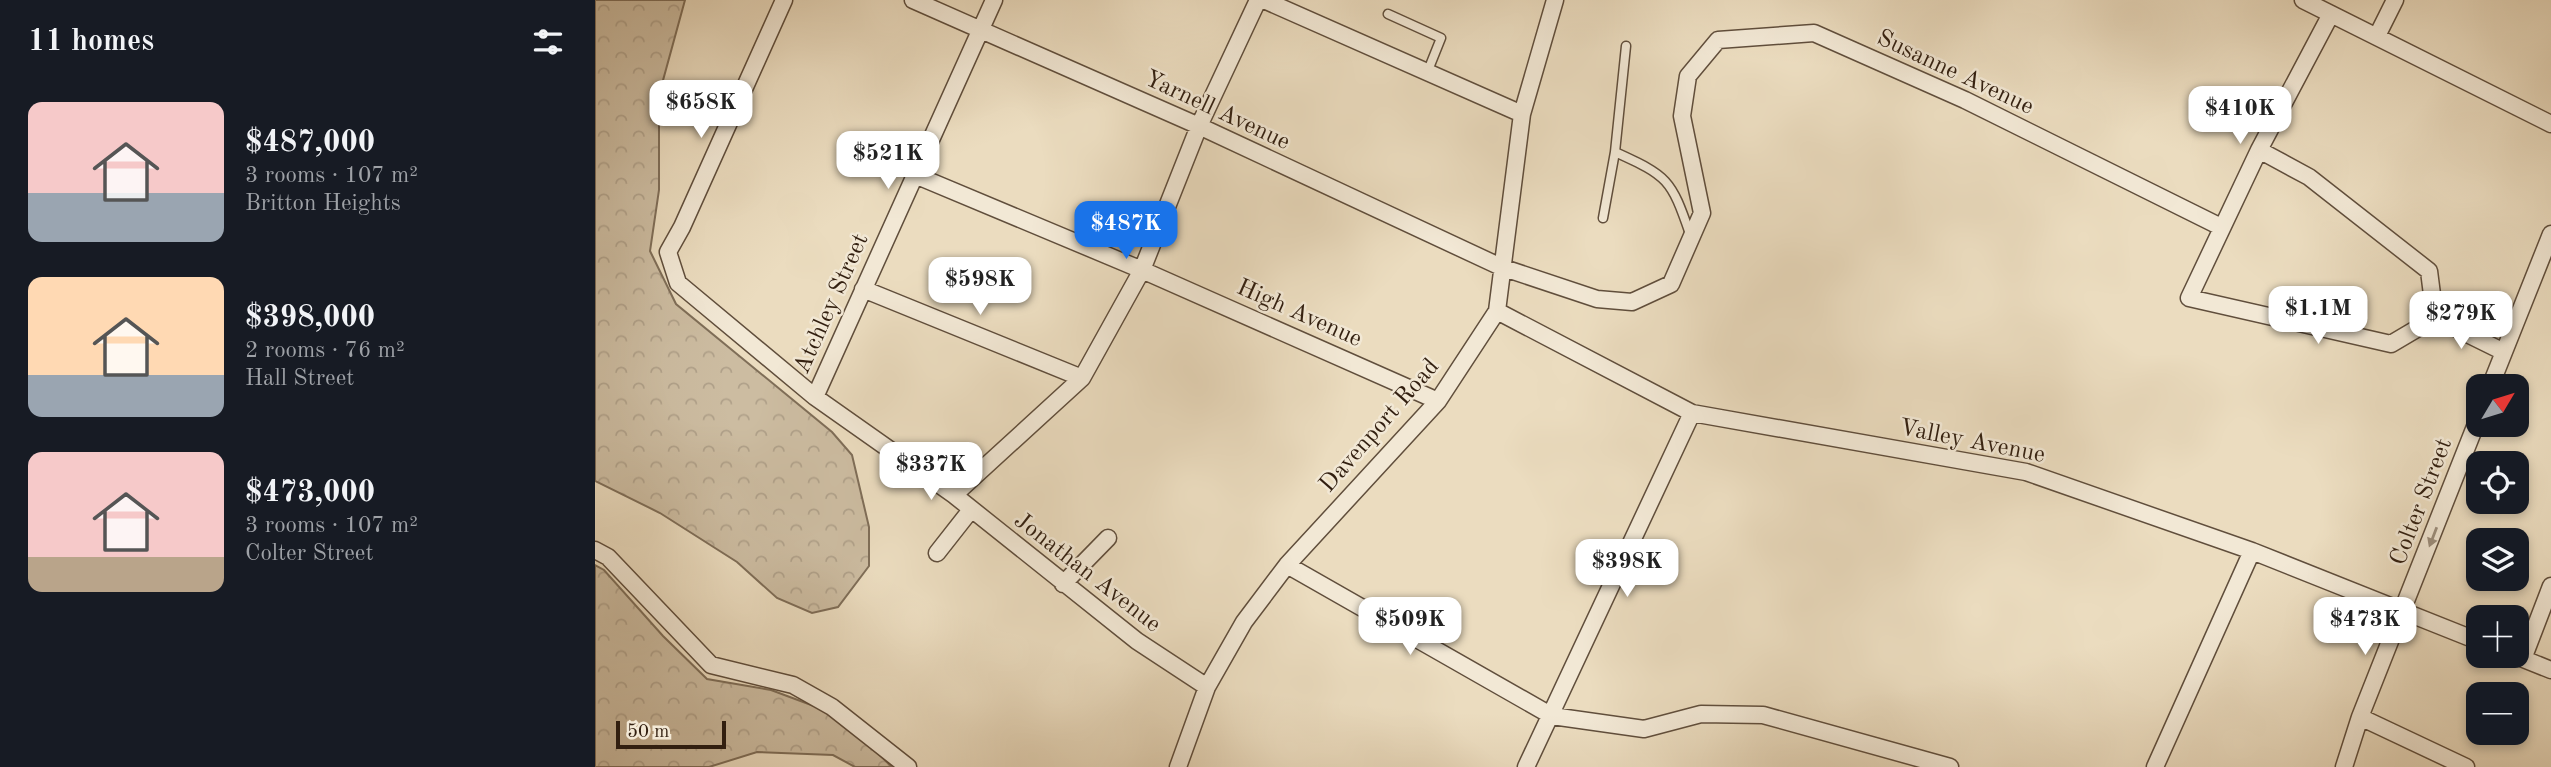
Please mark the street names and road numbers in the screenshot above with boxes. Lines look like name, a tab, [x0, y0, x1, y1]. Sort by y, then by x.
street label: Susanne Avenue	[1873, 26, 2037, 120]
street label: Yarnell Avenue	[1141, 67, 1293, 155]
street label: Atchley Street	[790, 230, 874, 378]
street label: High Avenue	[1233, 276, 1365, 352]
street label: Davenport Road	[1316, 355, 1444, 497]
street label: Valley Avenue	[1897, 416, 2047, 468]
street label: Colter Street	[2387, 435, 2457, 569]
street label: Jonathan Avenue	[1009, 508, 1165, 638]

